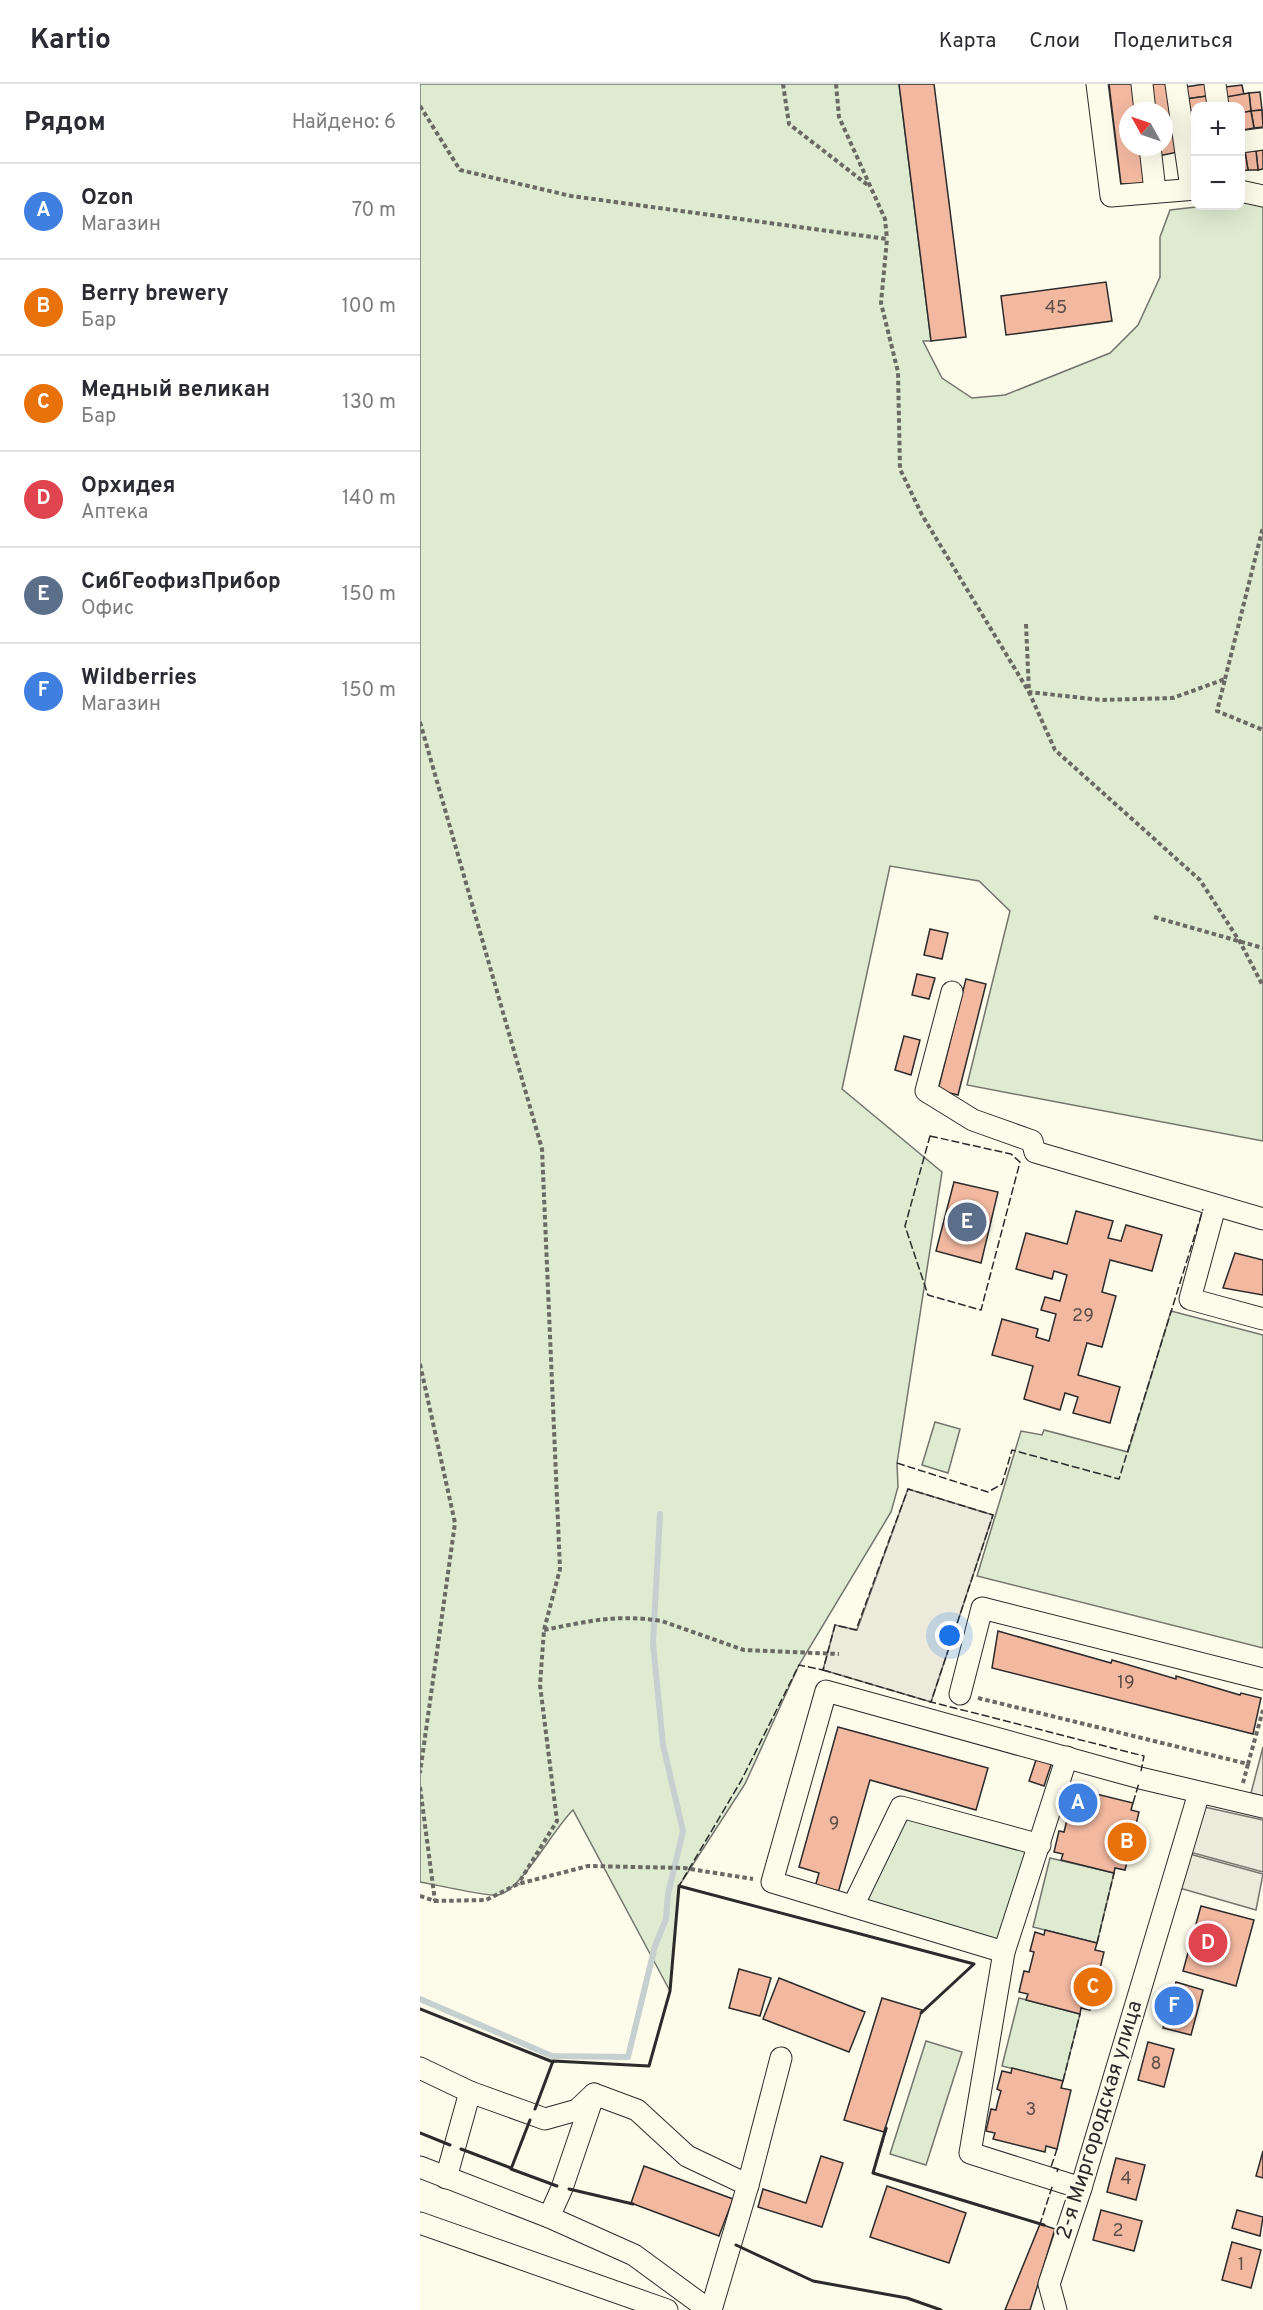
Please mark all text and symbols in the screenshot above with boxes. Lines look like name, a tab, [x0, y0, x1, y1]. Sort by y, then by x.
text: Kartio	[30, 23, 111, 59]
text: Карта	[939, 28, 996, 55]
text: Слои	[1029, 28, 1080, 55]
text: Поделиться	[1113, 28, 1233, 55]
north arrow	[1119, 102, 1173, 156]
map controls	[1191, 102, 1245, 210]
button: +	[1191, 102, 1245, 156]
text: Рядом	[24, 107, 106, 140]
text: Найдено: 6	[292, 110, 396, 136]
button: −	[1191, 156, 1245, 210]
text: Ozon	[81, 185, 134, 212]
text: A	[36, 198, 51, 224]
text: 70 m	[352, 198, 396, 224]
text: Магазин	[81, 212, 161, 238]
text: Berry brewery	[81, 281, 229, 308]
text: B	[37, 294, 50, 320]
text: 100 m	[341, 294, 396, 320]
house number: 45	[1045, 297, 1067, 320]
text: Бар	[81, 308, 116, 334]
text: Медный великан	[81, 377, 270, 404]
text: C	[37, 390, 50, 416]
text: 130 m	[342, 390, 396, 416]
text: Бар	[81, 404, 116, 430]
text: Орхидея	[81, 473, 175, 500]
text: D	[36, 486, 51, 512]
text: 140 m	[342, 486, 396, 512]
text: Аптека	[81, 500, 148, 526]
text: СибГеофизПрибор	[81, 569, 281, 596]
text: E	[37, 582, 50, 608]
text: 150 m	[342, 582, 396, 608]
text: Офис	[81, 596, 134, 622]
text: Wildberries	[81, 665, 197, 692]
text: F	[38, 678, 49, 704]
text: 150 m	[342, 678, 396, 704]
text: Магазин	[81, 692, 161, 718]
pin: E	[948, 1200, 986, 1244]
house number: 29	[1072, 1305, 1094, 1328]
your location	[935, 1621, 964, 1650]
house number: 19	[1117, 1672, 1135, 1695]
pin: A	[1058, 1780, 1098, 1826]
house number: 9	[829, 1813, 839, 1836]
pin: B	[1108, 1820, 1146, 1864]
pin: D	[1188, 1920, 1228, 1966]
pin: C	[1074, 1964, 1112, 2010]
pin: F	[1154, 1984, 1194, 2028]
street label: 2-я Миргородская улица	[1052, 1998, 1148, 2242]
house number: 8	[1151, 2053, 1162, 2076]
house number: 3	[1026, 2099, 1036, 2122]
house number: 4	[1120, 2168, 1132, 2191]
house number: 2	[1112, 2220, 1124, 2242]
house number: 1	[1238, 2254, 1244, 2277]

